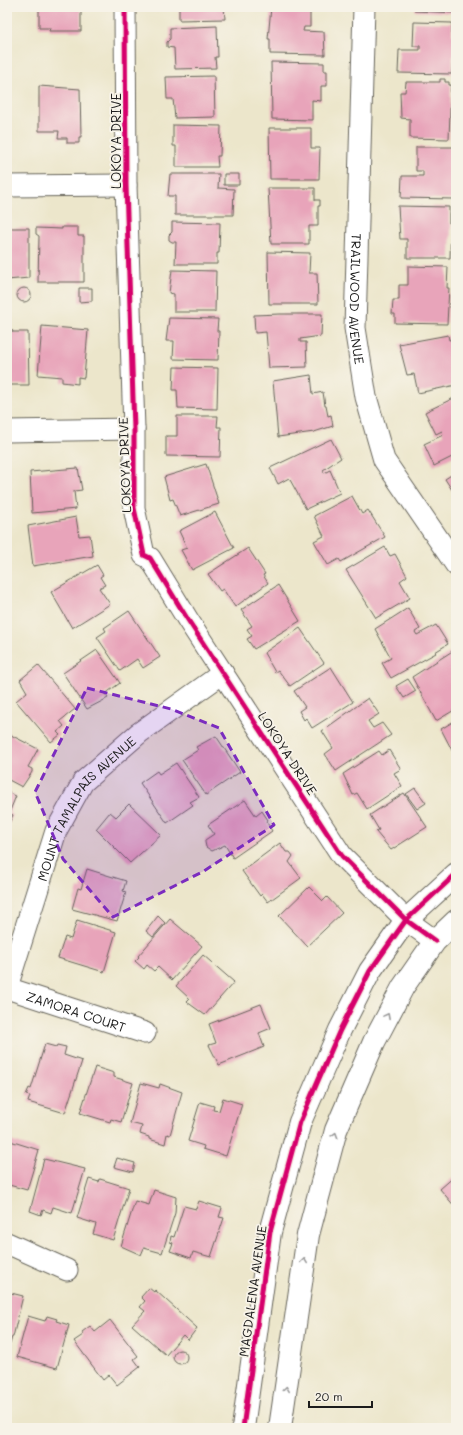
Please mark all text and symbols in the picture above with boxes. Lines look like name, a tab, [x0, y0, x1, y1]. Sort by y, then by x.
street label: LOKOYA DRIVE	[107, 93, 124, 189]
street label: TRAILWOOD AVENUE	[346, 233, 369, 365]
street label: LOKOYA DRIVE	[114, 417, 134, 513]
street label: LOKOYA DRIVE	[255, 708, 321, 798]
street label: MOUNT TAMALPAIS AVENUE	[32, 732, 139, 883]
street label: ZAMORA COURT	[24, 986, 128, 1035]
one-way arrow	[383, 1013, 390, 1020]
one-way arrow	[330, 1131, 339, 1138]
street label: MAGDALENA AVENUE	[234, 1224, 270, 1358]
one-way arrow	[299, 1258, 308, 1264]
scale bar	[309, 1383, 372, 1409]
one-way arrow	[281, 1386, 290, 1393]
text: 20 m	[315, 1388, 343, 1404]

